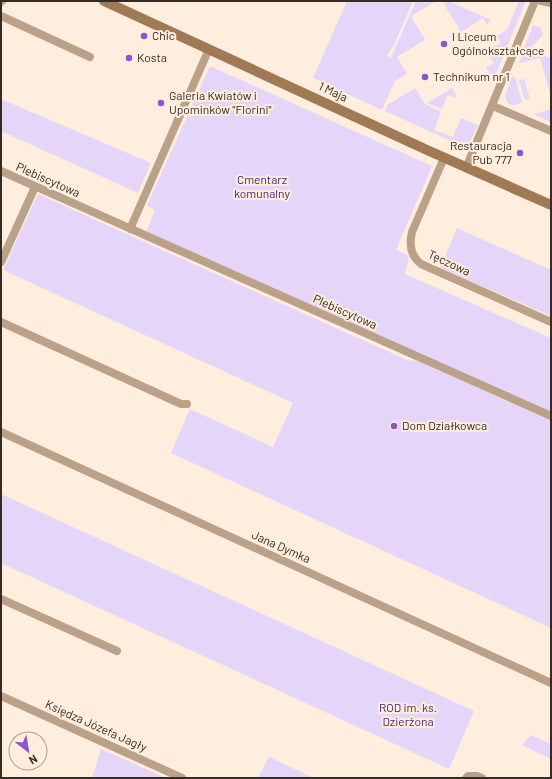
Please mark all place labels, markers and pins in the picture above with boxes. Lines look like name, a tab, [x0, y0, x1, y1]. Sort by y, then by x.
place label: Chic	[152, 28, 175, 42]
place label: I Liceum Ogólnokształcące	[452, 29, 544, 57]
marker: Chic	[139, 31, 149, 41]
marker: I Liceum Ogólnokształcące	[439, 39, 449, 49]
place label: Kosta	[137, 50, 167, 64]
marker: Kosta	[124, 53, 134, 63]
place label: Technikum nr 1	[433, 69, 510, 83]
marker: Technikum nr 1	[420, 72, 430, 82]
place label: Galeria Kwiatów i Upominków "Florini"	[169, 88, 272, 116]
marker: Galeria Kwiatów i Upominków "Florini"	[156, 98, 166, 108]
place label: Restauracja Pub 777	[450, 138, 512, 166]
marker: Restauracja Pub 777	[515, 148, 525, 158]
place label: Dom Działkowca	[402, 418, 487, 432]
marker: Dom Działkowca	[389, 421, 399, 431]

